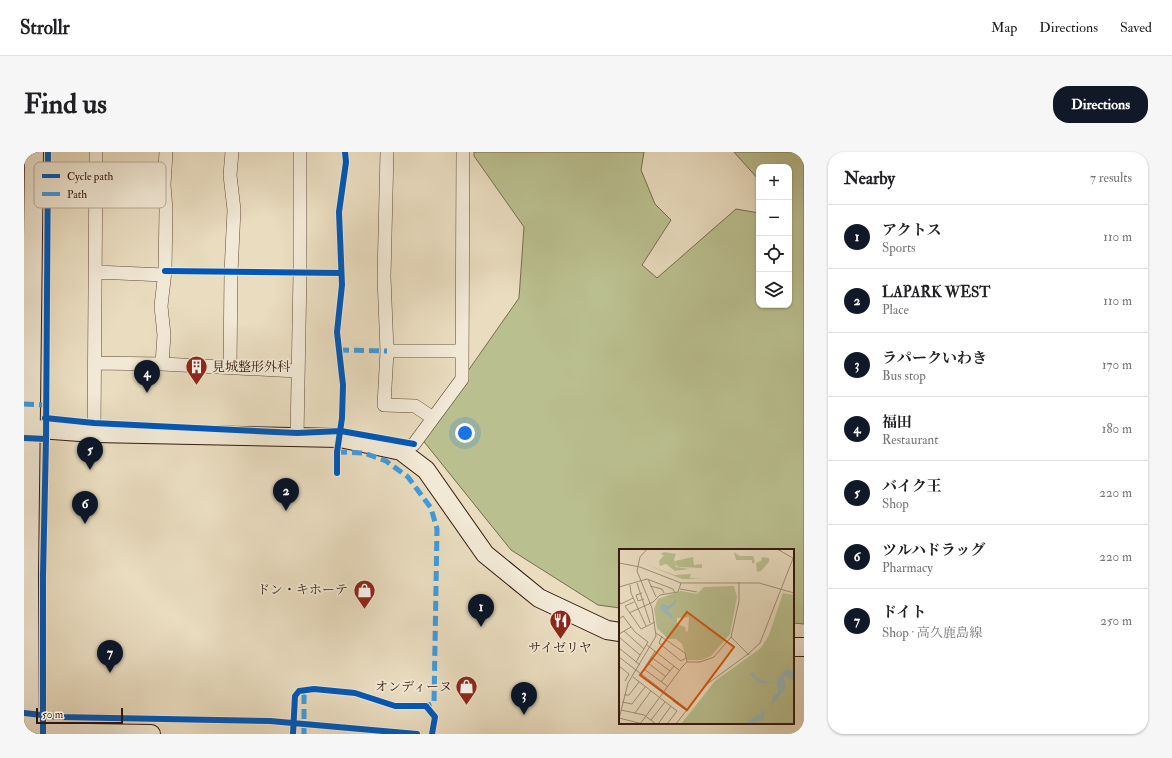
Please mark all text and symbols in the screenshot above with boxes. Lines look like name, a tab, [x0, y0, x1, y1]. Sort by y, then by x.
text: Strollr	[20, 16, 70, 40]
text: Map	[991, 19, 1017, 36]
text: Directions	[1039, 19, 1098, 36]
text: Saved	[1120, 19, 1152, 36]
button: Directions	[1053, 86, 1148, 123]
text: Find us	[24, 87, 107, 122]
legend	[34, 162, 166, 208]
map controls	[756, 164, 792, 308]
button: +	[756, 164, 792, 200]
text: Nearby	[844, 168, 895, 189]
text: Cycle path	[67, 170, 113, 184]
text: 7 results	[1090, 170, 1132, 186]
text: Path	[67, 188, 87, 201]
button: −	[756, 200, 792, 236]
text: アクトス	[882, 221, 941, 240]
text: 1	[855, 229, 859, 245]
text: 110 m	[1103, 229, 1132, 245]
button: locate	[756, 236, 792, 272]
text: Sports	[882, 240, 916, 256]
button: layers	[756, 272, 792, 308]
text: LAPARK WEST	[882, 283, 990, 302]
text: 2	[854, 293, 860, 309]
text: 110 m	[1103, 293, 1132, 309]
text: Place	[882, 302, 909, 318]
text: ラパークいわき	[882, 349, 987, 368]
building icon: 見城整形外科	[183, 354, 209, 387]
text: 3	[855, 357, 860, 373]
text: 170 m	[1102, 357, 1132, 373]
place label: 見城整形外科	[212, 359, 290, 375]
pin: 4	[134, 360, 160, 393]
text: Bus stop	[882, 368, 926, 384]
text: 福田	[882, 413, 912, 432]
text: 4	[853, 421, 861, 437]
text: 180 m	[1102, 421, 1132, 437]
your location	[455, 423, 475, 443]
text: Restaurant	[882, 432, 938, 448]
pin: 5	[77, 437, 103, 470]
text: バイク王	[882, 477, 942, 496]
pin: 2	[273, 478, 299, 511]
text: 5	[854, 485, 860, 501]
text: 220 m	[1099, 485, 1132, 501]
pin: 6	[72, 491, 98, 524]
text: Shop	[882, 496, 909, 512]
text: ツルハドラッグ	[882, 541, 985, 560]
inset map	[619, 549, 794, 724]
text: 6	[854, 549, 860, 565]
text: 220 m	[1099, 549, 1132, 565]
text: Pharmacy	[882, 560, 933, 576]
shop icon: ドン・キホーテ	[351, 577, 377, 610]
place label: ドン・キホーテ	[257, 582, 348, 598]
pin: 1	[468, 594, 494, 627]
text: ドイト	[882, 603, 926, 622]
restaurant icon: サイゼリヤ	[547, 607, 573, 640]
text: 7	[854, 613, 860, 629]
text: 250 m	[1100, 613, 1132, 629]
text: Shop · 高久鹿島線	[882, 625, 982, 641]
pin: 7	[97, 640, 123, 673]
place label: サイゼリヤ	[528, 640, 592, 656]
shop icon: オンディーヌ	[454, 674, 480, 707]
place label: オンディーヌ	[375, 679, 452, 695]
pin: 3	[511, 682, 537, 715]
scale bar	[36, 706, 123, 725]
text: 50 m	[42, 708, 63, 721]

